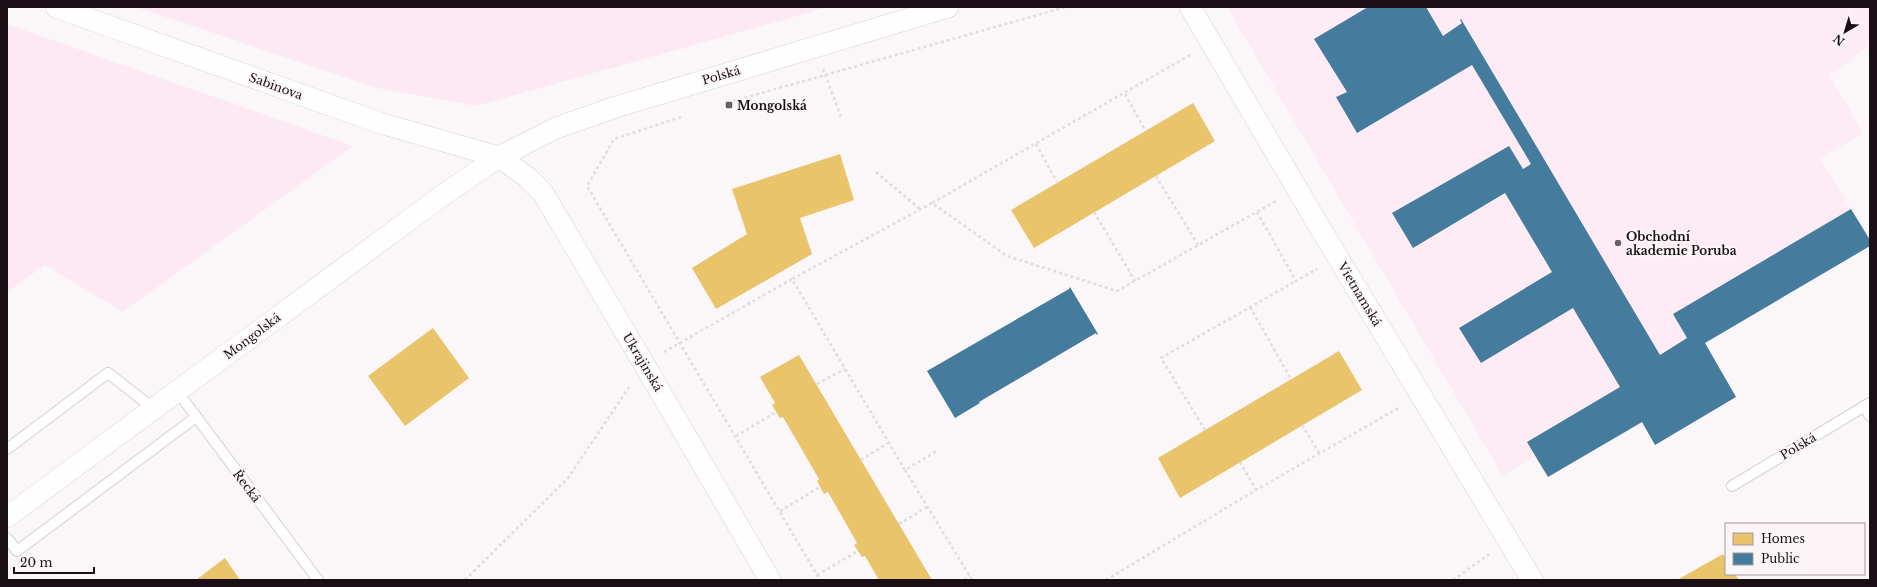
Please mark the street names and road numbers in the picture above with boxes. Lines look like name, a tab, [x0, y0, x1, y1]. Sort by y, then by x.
street label: Polská	[700, 62, 742, 88]
street label: Sabinova	[247, 69, 305, 103]
street label: Vietnamská	[1334, 258, 1385, 329]
street label: Mongolská	[221, 310, 284, 362]
street label: Ukrajinská	[620, 330, 667, 394]
street label: Polská	[1777, 429, 1819, 463]
street label: Řecká	[230, 466, 265, 505]

